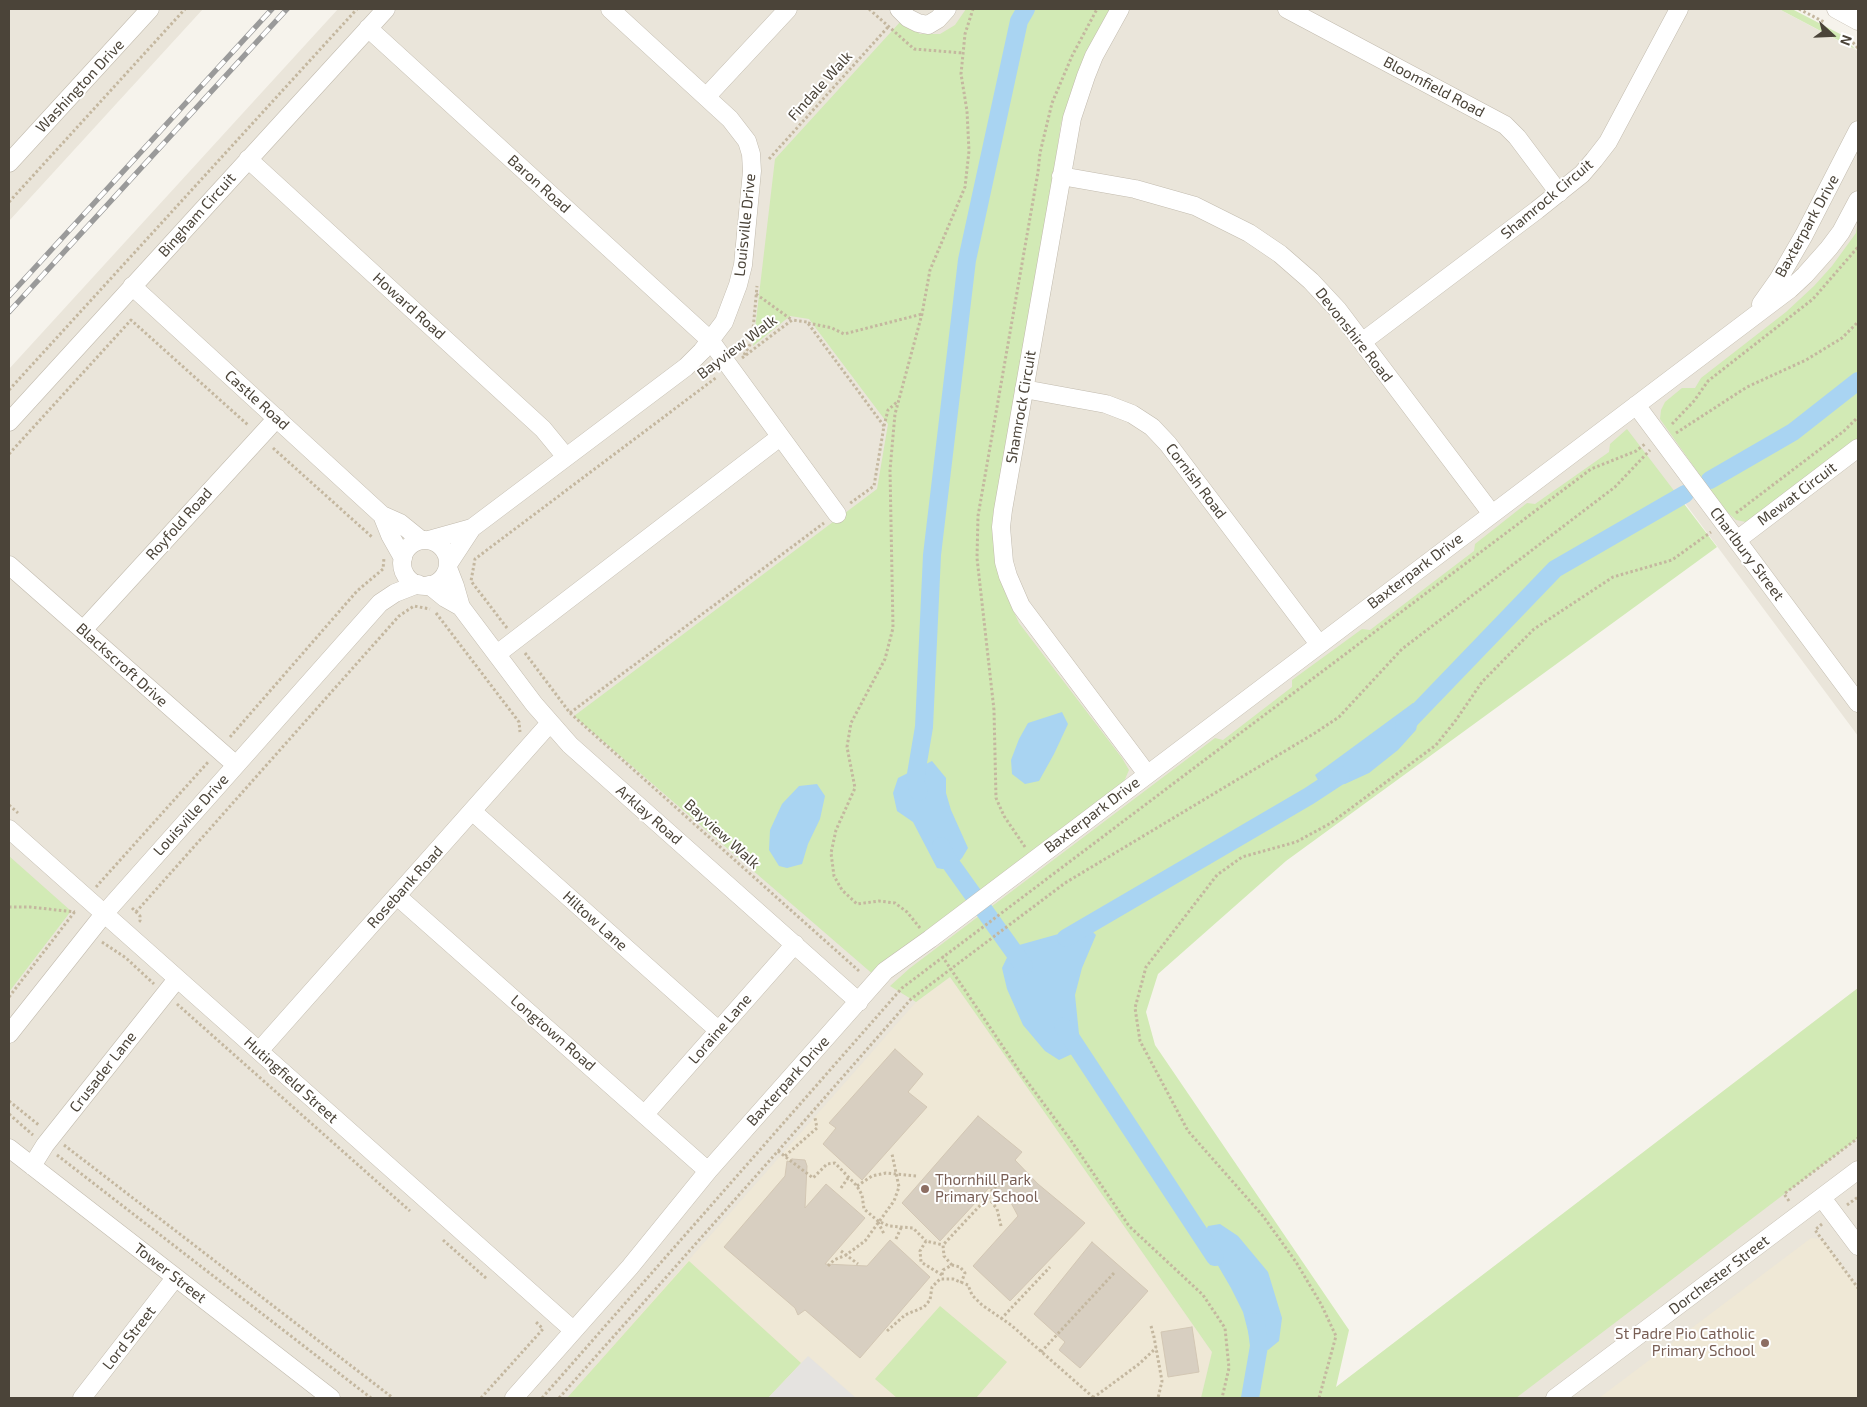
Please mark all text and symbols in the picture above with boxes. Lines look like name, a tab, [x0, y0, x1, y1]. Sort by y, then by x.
north arrow	[1807, 10, 1857, 60]
text: N	[1837, 33, 1856, 48]
street label: Washington Drive	[32, 35, 128, 137]
street label: Findale Walk	[784, 47, 856, 125]
street label: Bloomfield Road	[1380, 53, 1488, 121]
street label: Baron Road	[504, 151, 574, 217]
street label: Shamrock Circuit	[1497, 155, 1597, 243]
street label: Bingham Circuit	[155, 169, 239, 261]
street label: Baxterpark Drive	[1771, 171, 1843, 281]
street label: Louisville Drive	[731, 173, 759, 277]
street label: Howard Road	[369, 269, 449, 343]
street label: Devonshire Road	[1312, 284, 1396, 386]
street label: Bayview Walk	[694, 311, 780, 383]
street label: Shamrock Circuit	[1002, 349, 1040, 465]
street label: Castle Road	[221, 366, 293, 434]
street label: Cornish Road	[1162, 440, 1230, 522]
street label: Mewat Circuit	[1754, 458, 1840, 530]
street label: Royfold Road	[142, 484, 216, 564]
street label: Charlbury Street	[1706, 504, 1788, 604]
street label: Baxterpark Drive	[1364, 529, 1466, 613]
street label: Blackscroft Drive	[73, 619, 171, 711]
street label: Louisville Drive	[150, 770, 232, 860]
street label: Baxterpark Drive	[1041, 773, 1143, 857]
street label: Arklay Road	[612, 781, 686, 849]
street label: Bayview Walk	[681, 795, 763, 873]
street label: Rosebank Road	[363, 842, 447, 932]
street label: Hiltow Lane	[559, 887, 631, 955]
street label: Loraine Lane	[685, 990, 755, 1068]
street label: Longtown Road	[507, 991, 599, 1075]
street label: Crusader Lane	[66, 1028, 140, 1116]
street label: Baxterpark Drive	[743, 1032, 833, 1130]
street label: Hutingfield Street	[240, 1033, 342, 1127]
place label: Thornhill Park Primary School	[935, 1171, 1038, 1206]
marker: Thornhill Park Primary School	[919, 1183, 931, 1195]
street label: Dorchester Street	[1665, 1231, 1773, 1319]
street label: Tower Street	[130, 1239, 210, 1307]
street label: Lord Street	[99, 1303, 159, 1373]
place label: St Padre Pio Catholic Primary School	[1615, 1325, 1755, 1360]
marker: St Padre Pio Catholic Primary School	[1759, 1337, 1771, 1349]

